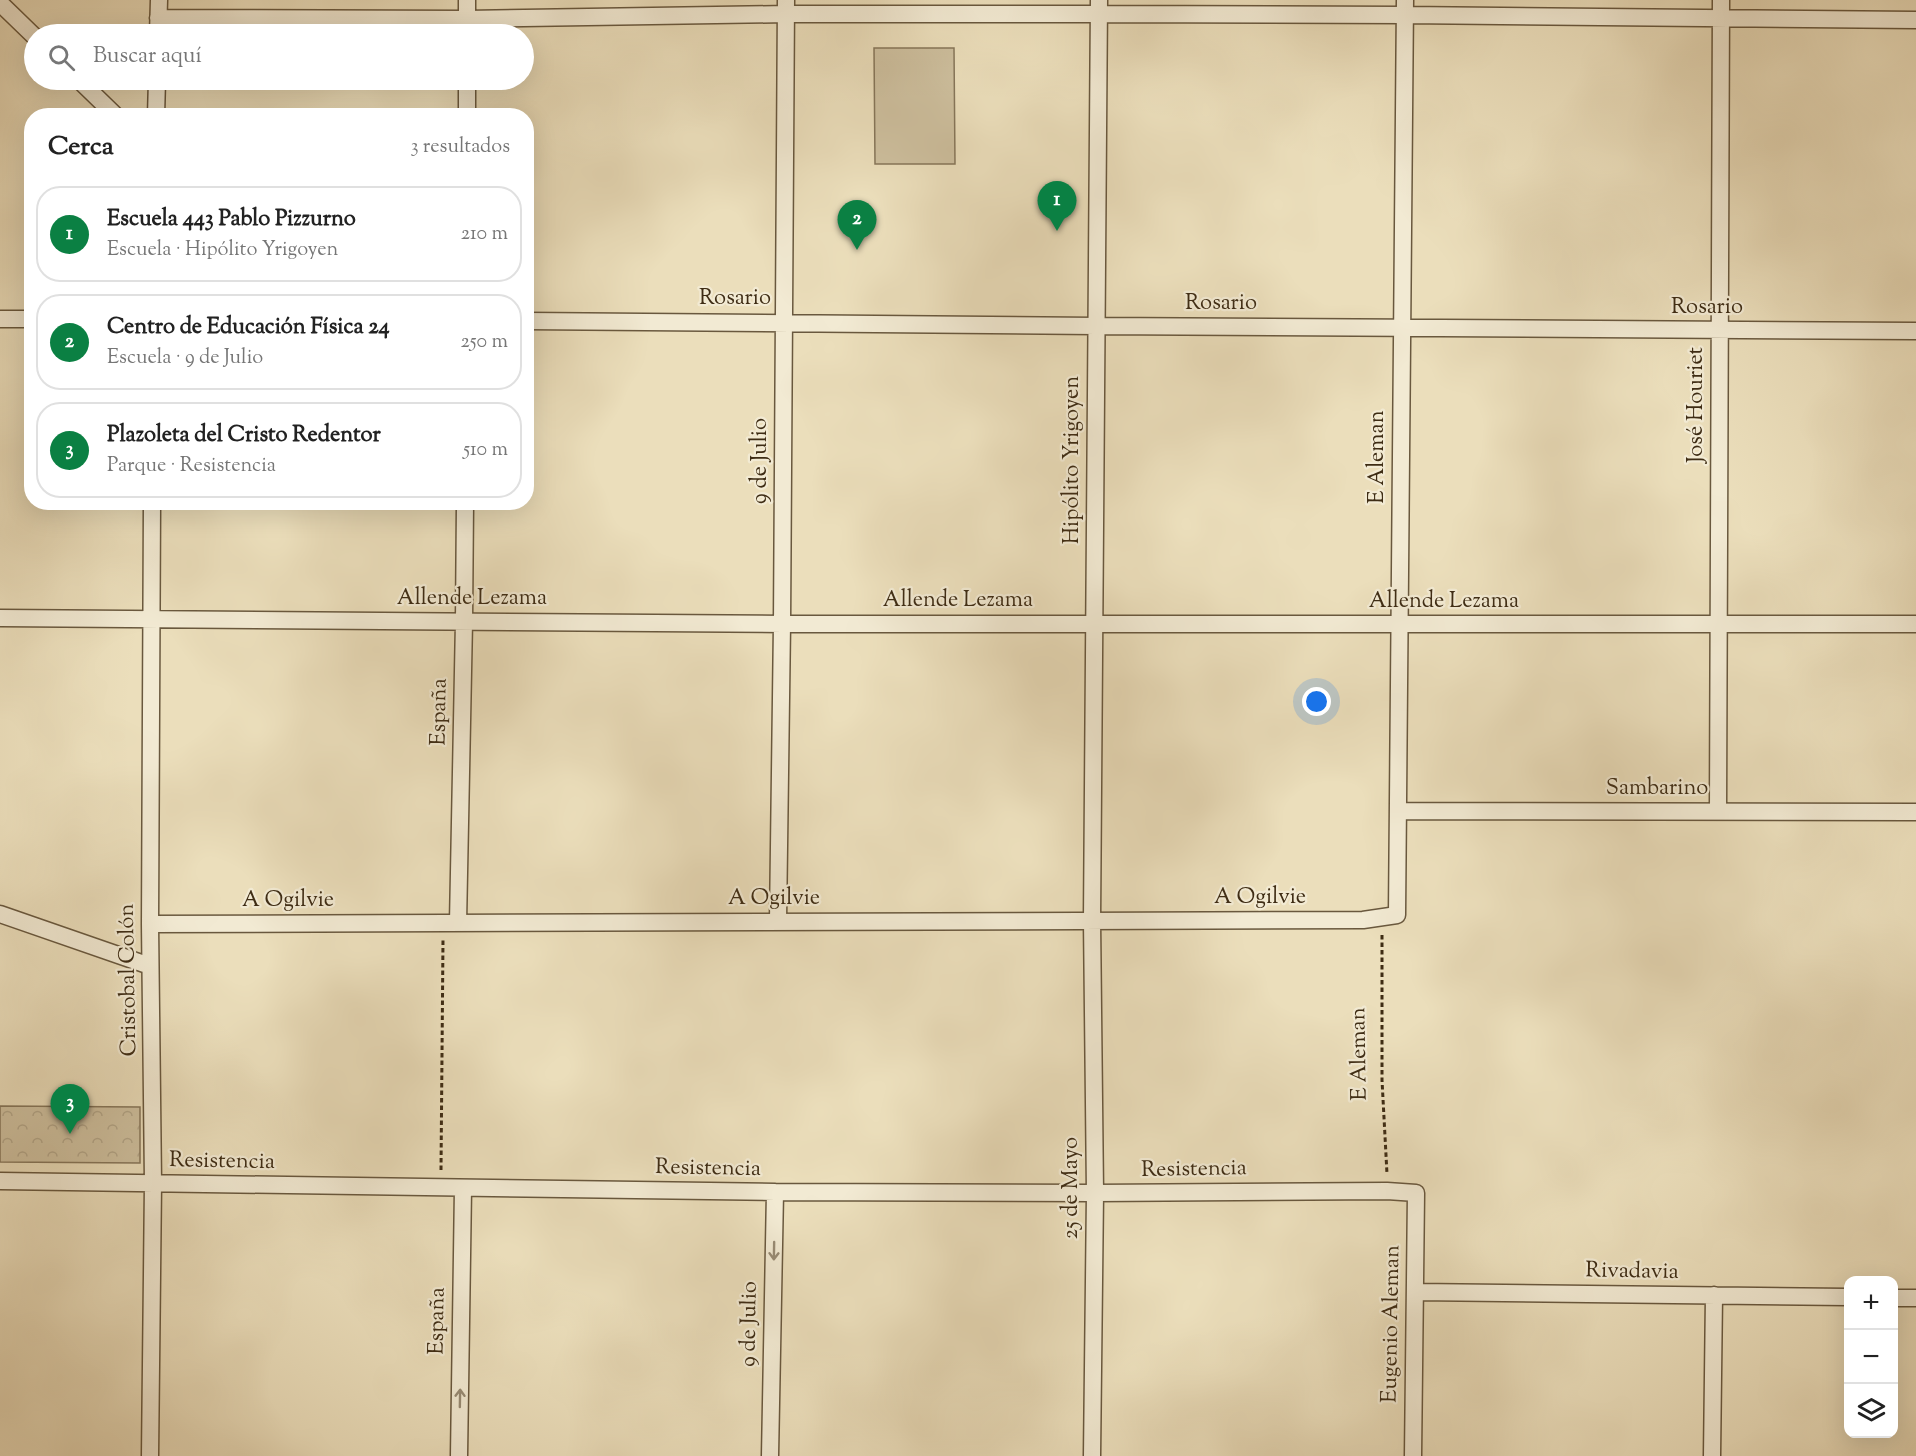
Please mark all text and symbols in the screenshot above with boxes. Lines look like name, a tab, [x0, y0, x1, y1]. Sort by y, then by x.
search box	[24, 24, 534, 90]
icon: search	[45, 41, 78, 74]
text: Buscar aquí	[93, 41, 202, 73]
text: Cerca	[48, 129, 114, 166]
text: 3 resultados	[410, 133, 510, 162]
pin: 1	[1038, 182, 1076, 231]
pin: 2	[838, 200, 876, 250]
text: Escuela 443 Pablo Pizzurno	[107, 204, 356, 236]
text: 1	[66, 220, 73, 249]
text: 210 m	[461, 220, 508, 249]
text: Escuela · Hipólito Yrigoyen	[107, 236, 338, 265]
street label: Rosario	[699, 283, 771, 315]
street label: Rosario	[1185, 288, 1257, 320]
street label: Rosario	[1671, 292, 1743, 324]
text: Centro de Educación Física 24	[107, 312, 390, 344]
text: 2	[65, 328, 74, 357]
text: 250 m	[460, 328, 508, 357]
text: Escuela · 9 de Julio	[107, 344, 263, 373]
street label: José Houriet	[1681, 346, 1713, 464]
street label: Hipólito Yrigoyen	[1057, 376, 1089, 544]
street label: E Aleman	[1362, 410, 1394, 504]
street label: 9 de Julio	[745, 418, 777, 504]
text: Plazoleta del Cristo Redentor	[107, 420, 381, 452]
text: 3	[65, 436, 74, 465]
text: 510 m	[463, 436, 508, 465]
text: Parque · Resistencia	[107, 452, 276, 481]
street label: Allende Lezama	[397, 583, 547, 615]
street label: Allende Lezama	[883, 585, 1033, 617]
street label: Allende Lezama	[1369, 586, 1519, 618]
street label: España	[423, 678, 457, 746]
your location	[1302, 687, 1331, 716]
street label: Sambarino	[1606, 773, 1708, 805]
street label: A Ogilvie	[1214, 882, 1306, 914]
street label: A Ogilvie	[728, 883, 820, 915]
street label: A Ogilvie	[242, 885, 334, 917]
street label: Cristobal Colón	[112, 903, 146, 1057]
street label: E Aleman	[1343, 1007, 1377, 1101]
pin: 3	[50, 1084, 90, 1134]
street label: 25 de Mayo	[1056, 1137, 1088, 1239]
street label: Resistencia	[169, 1145, 275, 1179]
street label: Resistencia	[655, 1152, 761, 1186]
street label: Resistencia	[1141, 1153, 1247, 1187]
one-way arrow	[768, 1240, 780, 1260]
street label: Eugenio Aleman	[1375, 1245, 1409, 1403]
street label: Rivadavia	[1585, 1255, 1679, 1289]
map controls	[1844, 1276, 1898, 1438]
button: +	[1844, 1276, 1898, 1330]
street label: 9 de Julio	[733, 1281, 767, 1367]
street label: España	[421, 1287, 455, 1355]
button: −	[1844, 1330, 1898, 1384]
button: layers	[1844, 1384, 1898, 1438]
one-way arrow	[454, 1388, 465, 1408]

